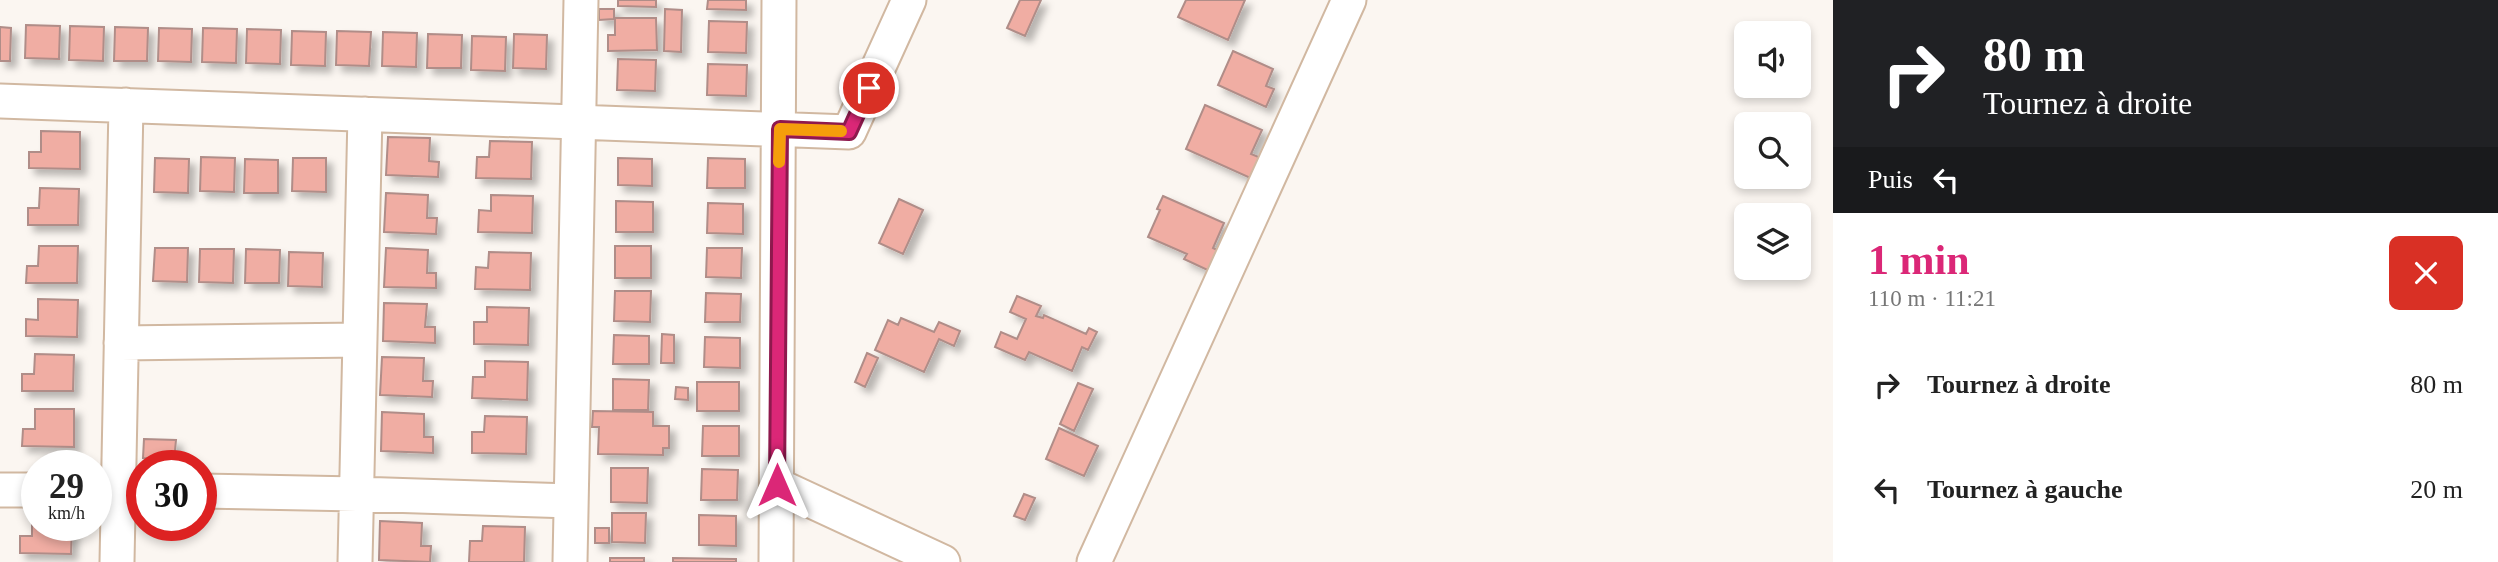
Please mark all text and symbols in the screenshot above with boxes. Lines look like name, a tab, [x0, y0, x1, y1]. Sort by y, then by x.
map controls	[1734, 21, 1811, 280]
button: sound	[1734, 21, 1811, 98]
text: 80 m	[1983, 27, 2085, 82]
icon: right	[1868, 28, 1959, 119]
pin	[839, 58, 899, 118]
icon: arrive	[850, 69, 888, 107]
text: Tournez à droite	[1983, 85, 2192, 121]
button: search	[1734, 112, 1811, 189]
icon: left	[1927, 161, 1965, 199]
text: Puis	[1868, 165, 1913, 194]
button: layers	[1734, 203, 1811, 280]
button: close	[2389, 236, 2463, 310]
text: 1 min	[1868, 237, 1970, 283]
text: 110 m · 11:21	[1868, 286, 1996, 311]
icon: right	[1868, 366, 1906, 404]
text: Tournez à droite	[1927, 370, 2110, 399]
text: 80 m	[2410, 370, 2463, 399]
position arrow	[740, 448, 814, 522]
speed limit sign: 30	[126, 450, 217, 541]
text: 29	[49, 467, 84, 506]
icon: left	[1868, 471, 1906, 509]
text: Tournez à gauche	[1927, 475, 2123, 504]
text: 20 m	[2410, 475, 2463, 504]
text: km/h	[48, 503, 85, 523]

